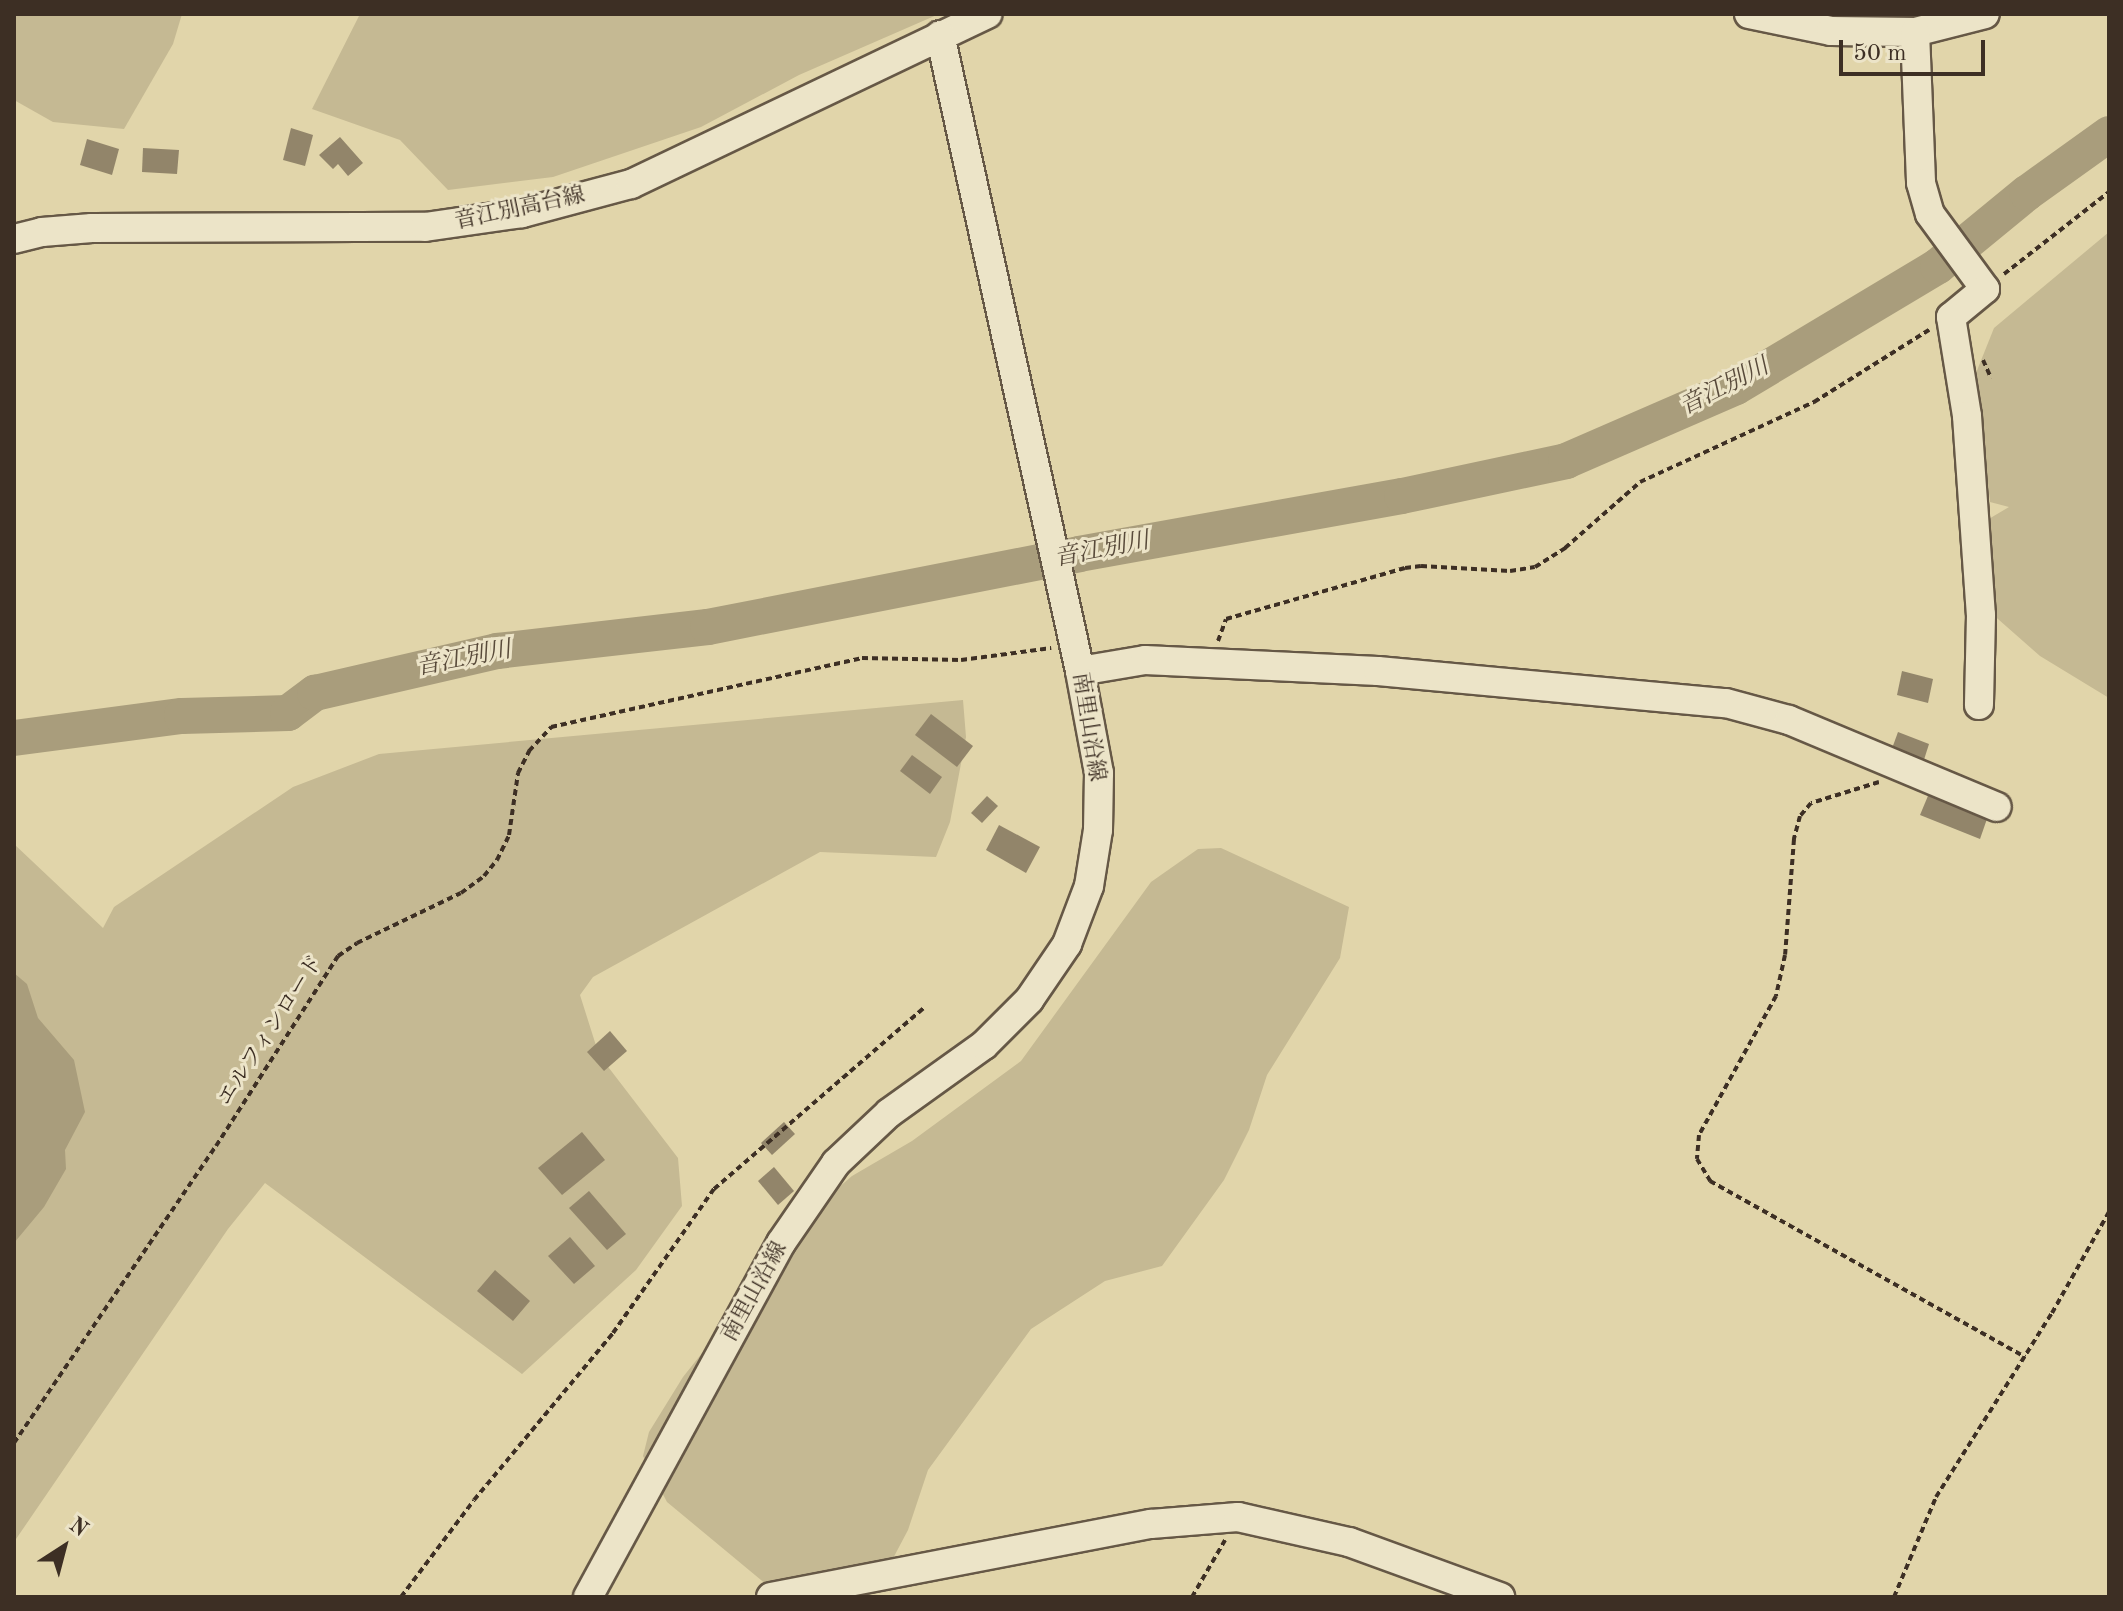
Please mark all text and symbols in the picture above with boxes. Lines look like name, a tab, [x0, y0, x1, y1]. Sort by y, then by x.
scale bar	[1843, 24, 1989, 74]
text: 50 m	[1853, 42, 1907, 66]
street label: 音江別高台線	[453, 182, 587, 236]
water label: 音江別川	[1676, 353, 1774, 423]
water label: 音江別川	[1052, 528, 1152, 574]
water label: 音江別川	[414, 637, 514, 683]
street label: 南里山沿線	[1066, 671, 1110, 783]
street label: エルフィンロード	[212, 950, 330, 1112]
street label: 南里山沿線	[717, 1237, 793, 1347]
north arrow	[24, 1507, 104, 1587]
text: N	[65, 1514, 91, 1541]

